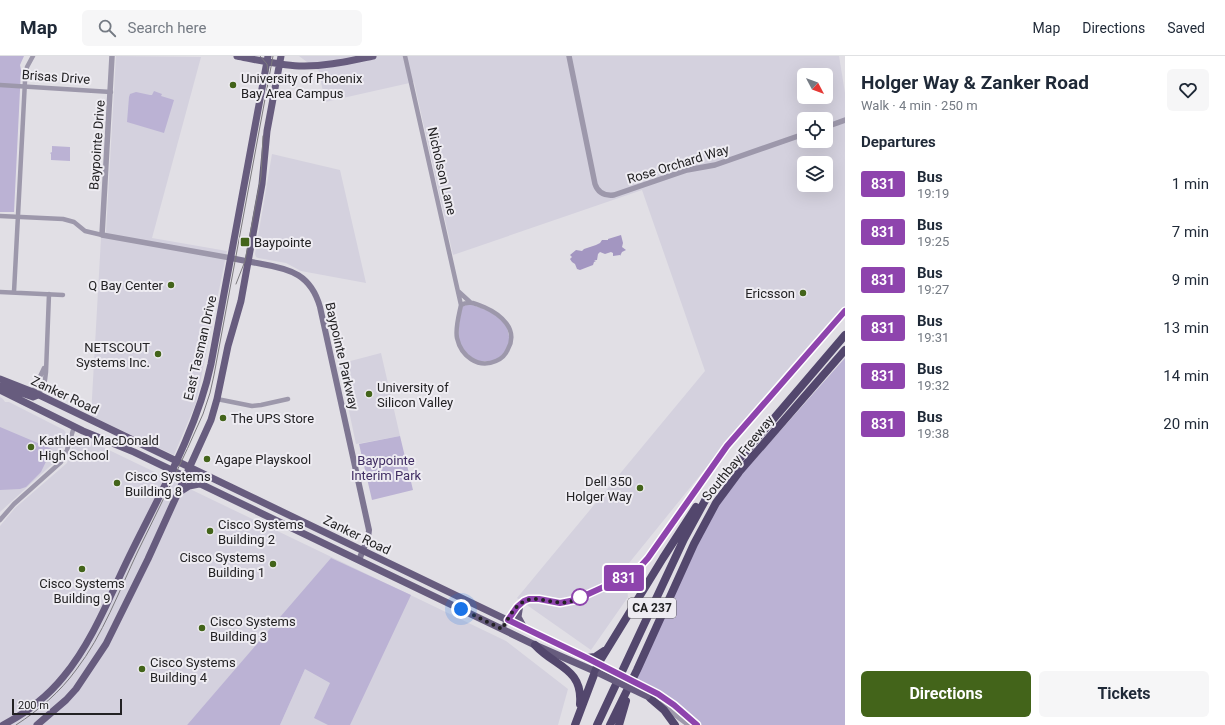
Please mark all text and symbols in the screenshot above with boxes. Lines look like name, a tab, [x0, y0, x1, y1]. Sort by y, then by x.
search box	[82, 10, 362, 46]
text: Map	[20, 16, 58, 39]
icon: search	[96, 17, 118, 39]
text: Search here	[128, 19, 206, 37]
text: Map	[1033, 20, 1060, 36]
text: Directions	[1082, 20, 1145, 36]
text: Saved	[1167, 20, 1205, 36]
street label: Brisas Drive	[21, 67, 91, 87]
north arrow	[797, 68, 833, 104]
map controls	[797, 68, 833, 192]
button: heart	[1167, 69, 1209, 111]
place label: University of Phoenix Bay Area Campus	[241, 71, 363, 101]
text: Holger Way & Zanker Road	[861, 71, 1089, 94]
marker: University of Phoenix Bay Area Campus	[228, 80, 238, 90]
text: Walk · 4 min · 250 m	[861, 98, 978, 113]
street label: Baypointe Drive	[86, 100, 108, 190]
button: locate	[797, 112, 833, 148]
street label: Nicholson Lane	[425, 126, 459, 216]
text: Departures	[861, 133, 936, 151]
street label: Rose Orchard Way	[625, 141, 731, 187]
button: layers	[797, 156, 833, 192]
text: Bus	[917, 168, 943, 186]
text: 1 min	[1172, 175, 1209, 193]
text: 831	[871, 176, 895, 192]
text: 19:19	[917, 186, 949, 201]
text: Bus	[917, 216, 943, 234]
text: 7 min	[1172, 223, 1209, 241]
text: 831	[871, 224, 895, 240]
text: 19:25	[917, 234, 949, 249]
place label: Baypointe	[254, 235, 312, 250]
marker: Baypointe	[239, 236, 251, 248]
text: Bus	[917, 264, 943, 282]
text: 9 min	[1172, 271, 1209, 289]
text: 831	[871, 272, 895, 288]
place label: Q Bay Center	[88, 278, 164, 293]
marker: Q Bay Center	[166, 280, 176, 290]
text: 19:27	[917, 282, 949, 297]
place label: Ericsson	[745, 286, 795, 301]
marker: Ericsson	[798, 288, 808, 298]
street label: East Tasman Drive	[181, 294, 219, 402]
street label: Baypointe Parkway	[322, 301, 362, 411]
text: Bus	[917, 312, 943, 330]
text: 13 min	[1163, 319, 1209, 337]
text: 831	[871, 320, 895, 336]
text: 19:31	[917, 330, 949, 345]
place label: NETSCOUT Systems Inc.	[76, 340, 150, 370]
marker: NETSCOUT Systems Inc.	[153, 349, 163, 359]
text: Bus	[917, 360, 943, 378]
text: 14 min	[1163, 367, 1209, 385]
text: 831	[871, 368, 895, 384]
street label: Zanker Road	[29, 373, 101, 417]
text: 19:32	[917, 378, 949, 393]
place label: University of Silicon Valley	[377, 380, 453, 410]
marker: University of Silicon Valley	[364, 389, 374, 399]
text: Bus	[917, 408, 943, 426]
place label: The UPS Store	[231, 411, 314, 426]
street label: Southbay Freeway	[699, 412, 777, 504]
marker: The UPS Store	[218, 413, 228, 423]
text: 20 min	[1163, 415, 1209, 433]
text: 831	[871, 416, 895, 432]
text: 19:38	[917, 426, 949, 441]
place label: Kathleen MacDonald High School	[39, 433, 159, 463]
marker: Kathleen MacDonald High School	[26, 442, 36, 452]
place label: Agape Playskool	[215, 452, 311, 467]
park label: Baypointe Interim Park	[351, 453, 422, 483]
marker: Agape Playskool	[202, 454, 212, 464]
place label: Cisco Systems Building 8	[125, 469, 211, 499]
place label: Dell 350 Holger Way	[566, 474, 632, 504]
marker: Cisco Systems Building 8	[112, 478, 122, 488]
marker: Dell 350 Holger Way	[635, 483, 645, 493]
street label: Zanker Road	[321, 512, 393, 558]
place label: Cisco Systems Building 2	[218, 517, 304, 547]
marker: Cisco Systems Building 2	[205, 526, 215, 536]
place label: Cisco Systems Building 1	[179, 550, 265, 580]
marker: Cisco Systems Building 1	[268, 559, 278, 569]
marker: Cisco Systems Building 9	[77, 564, 87, 574]
line badge: 831	[601, 565, 647, 591]
text: 831	[612, 570, 636, 586]
place label: Cisco Systems Building 9	[39, 576, 125, 606]
unlabelled marker	[571, 588, 589, 606]
road number: CA 237	[628, 598, 676, 618]
your location	[451, 599, 471, 619]
place label: Cisco Systems Building 3	[210, 614, 296, 644]
marker: Cisco Systems Building 3	[197, 623, 207, 633]
place label: Cisco Systems Building 4	[150, 655, 236, 685]
marker: Cisco Systems Building 4	[137, 664, 147, 674]
button: Directions	[861, 671, 1031, 717]
button: Tickets	[1039, 671, 1209, 717]
scale bar	[12, 697, 122, 716]
text: 200 m	[18, 699, 49, 712]

